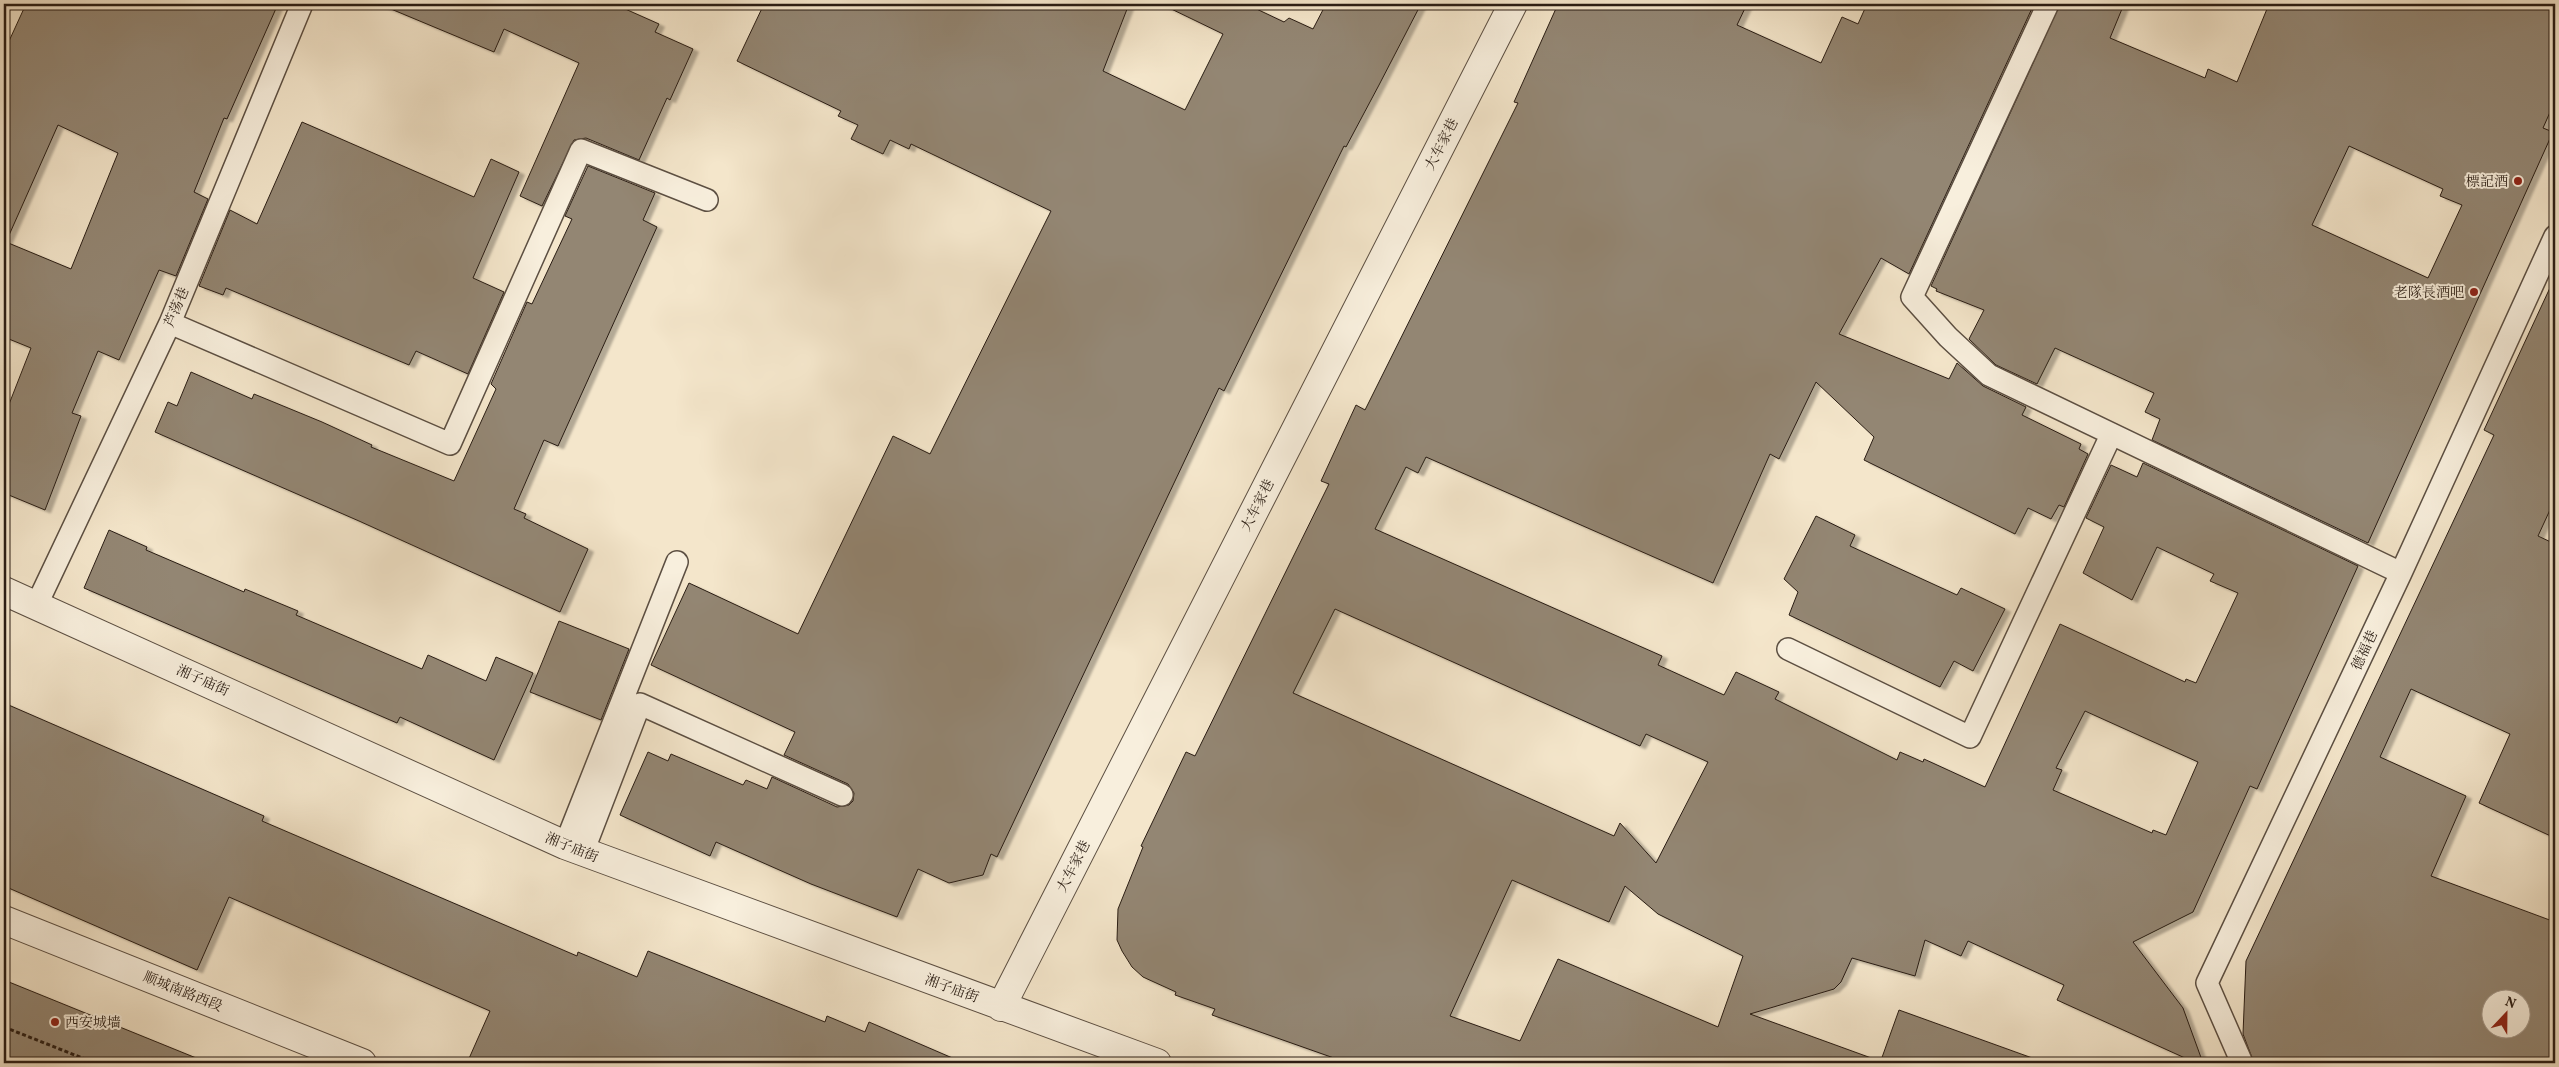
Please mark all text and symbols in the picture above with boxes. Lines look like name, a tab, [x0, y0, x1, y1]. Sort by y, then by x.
street label: 大车家巷	[1421, 115, 1464, 174]
place label: 標記酒	[2466, 173, 2508, 192]
marker: 標記酒	[2512, 175, 2524, 187]
place label: 老隊長酒吧	[2394, 284, 2464, 303]
street label: 芦荡巷	[160, 285, 194, 331]
marker: 老隊長酒吧	[2468, 286, 2480, 298]
street label: 大车家巷	[1237, 476, 1280, 535]
street label: 德福巷	[2348, 628, 2383, 674]
street label: 湘子庙街	[173, 661, 232, 701]
street label: 湘子庙街	[542, 829, 601, 868]
street label: 大车家巷	[1053, 837, 1096, 896]
street label: 顺城南路西段	[140, 968, 225, 1017]
street label: 湘子庙街	[922, 971, 981, 1008]
north arrow	[2482, 990, 2532, 1040]
text: N	[2502, 993, 2519, 1014]
place label: 西安城墙	[65, 1014, 121, 1033]
marker: 西安城墙	[49, 1016, 61, 1028]

